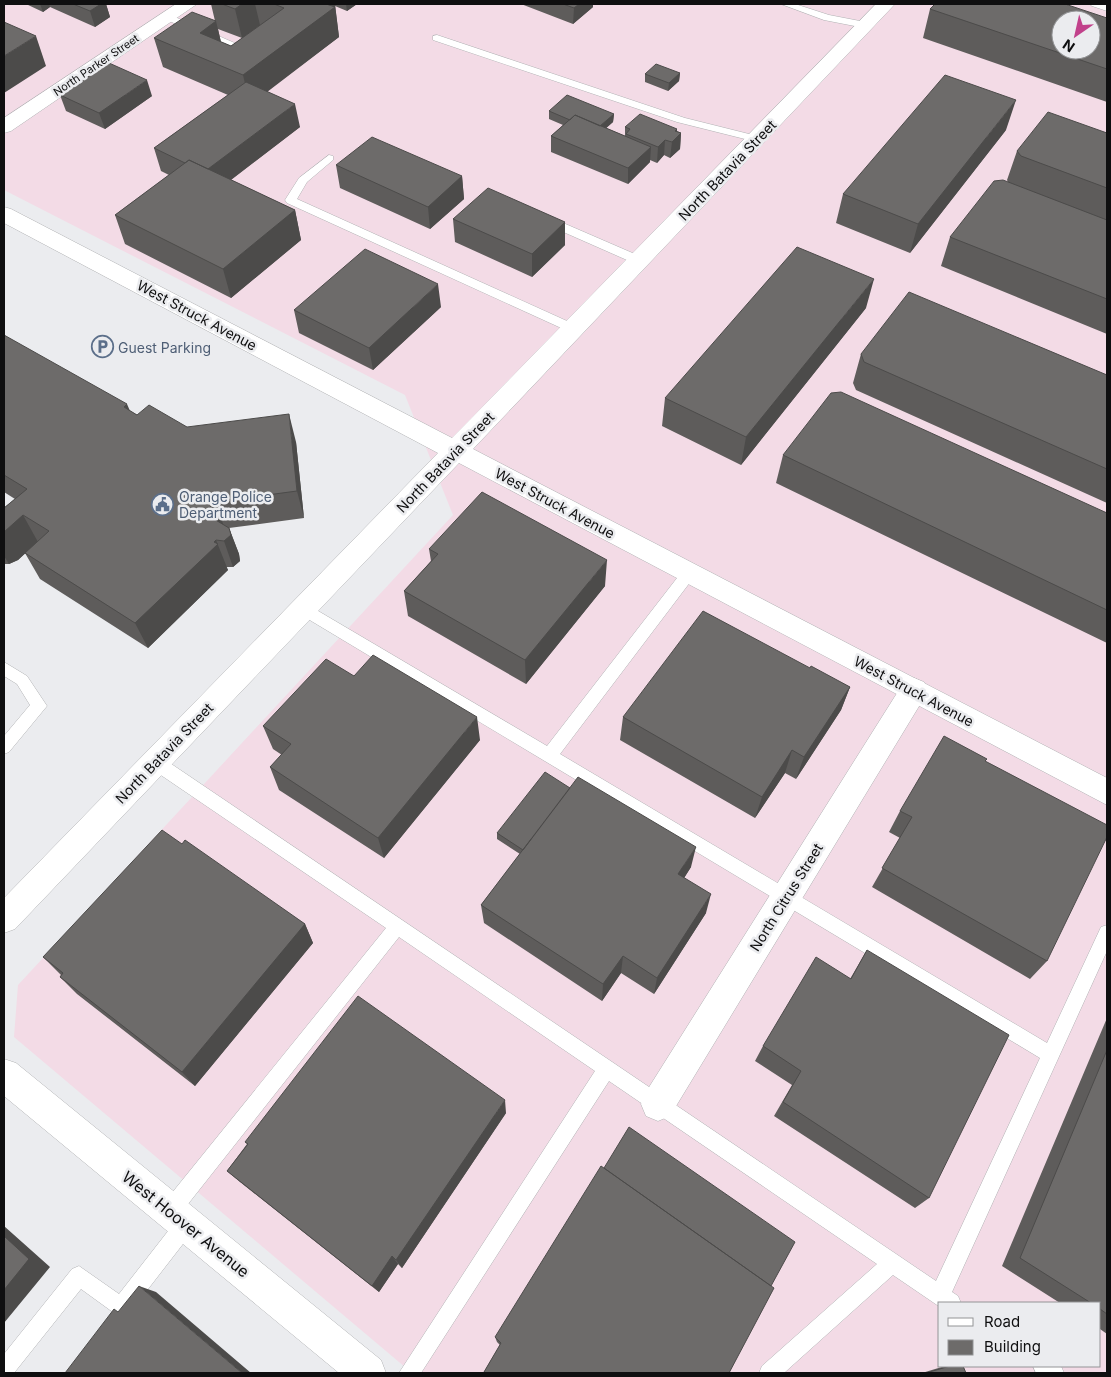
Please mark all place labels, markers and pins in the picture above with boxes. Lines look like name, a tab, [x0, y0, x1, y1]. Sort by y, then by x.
parking icon: Guest Parking	[90, 335, 114, 359]
place label: Guest Parking	[118, 339, 211, 356]
place label: Orange Police Department	[179, 488, 272, 521]
public building icon: Orange Police Department	[151, 492, 175, 516]

